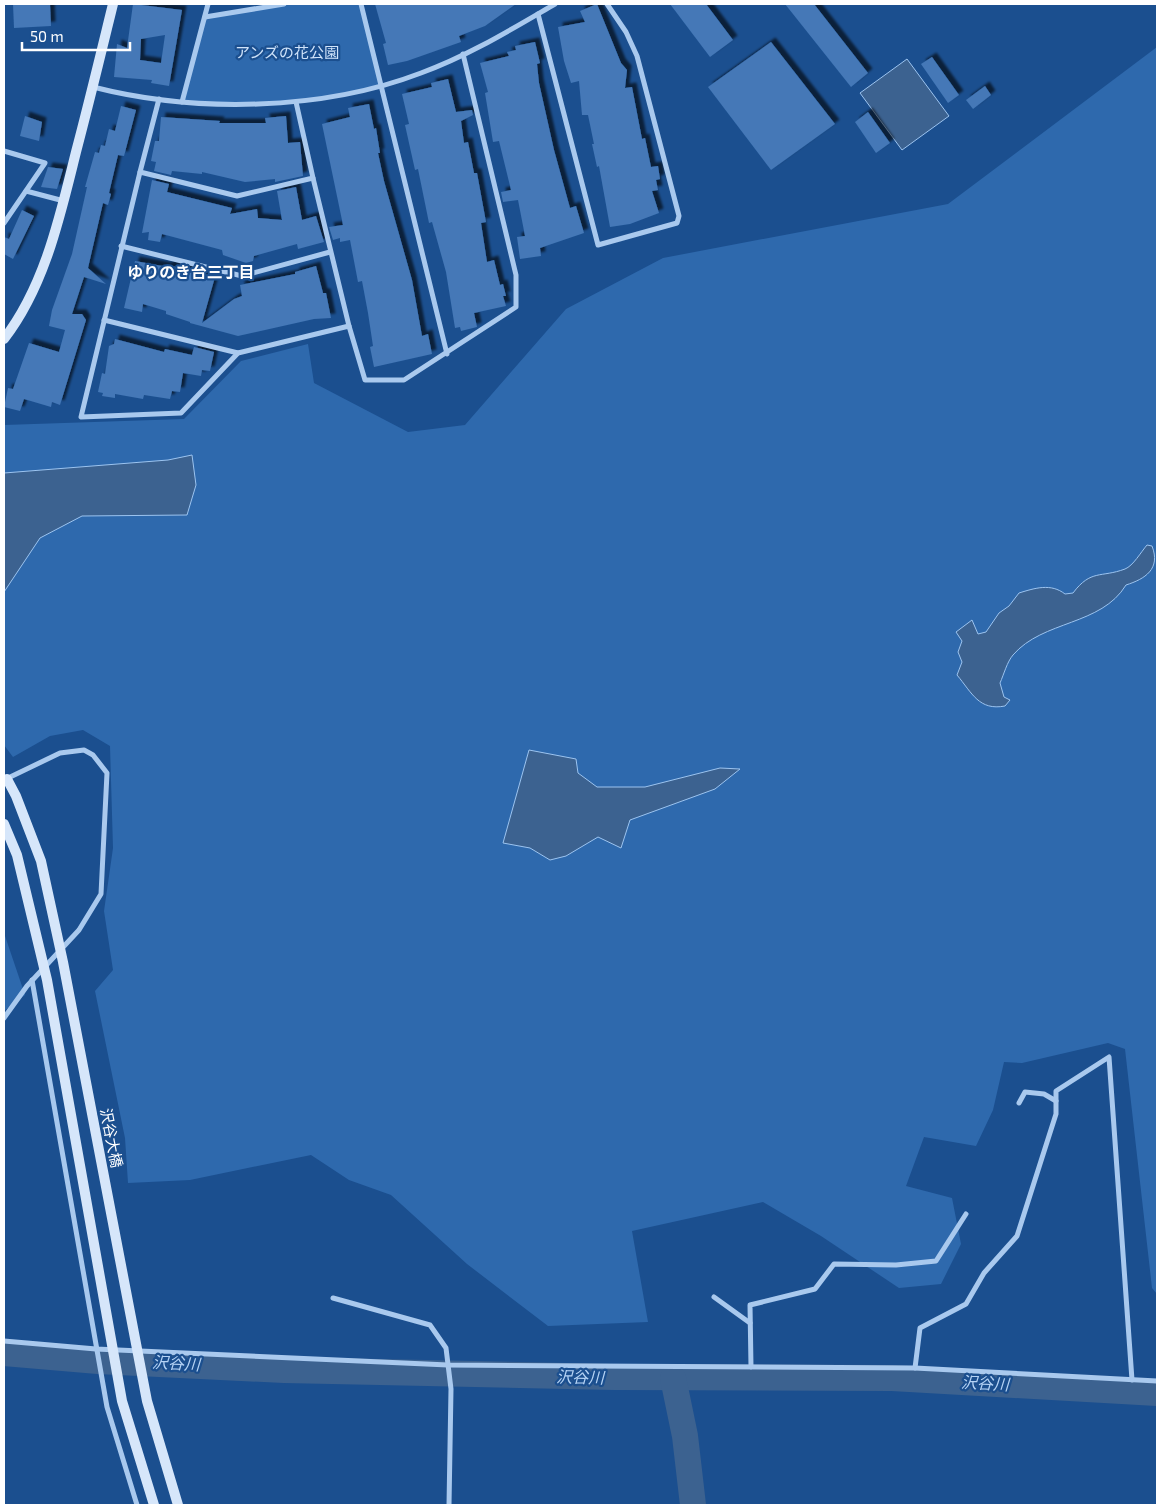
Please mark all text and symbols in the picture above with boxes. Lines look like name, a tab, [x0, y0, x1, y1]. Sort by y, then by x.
scale bar	[22, 20, 130, 52]
text: 50 m	[30, 27, 64, 45]
park label: アンズの花公園	[235, 43, 339, 61]
district label: ゆりのき台三丁目	[127, 262, 255, 281]
street label: 沢谷大橋	[97, 1107, 127, 1169]
water label: 沢谷川	[152, 1352, 202, 1373]
water label: 沢谷川	[556, 1367, 606, 1386]
water label: 沢谷川	[961, 1372, 1011, 1393]

